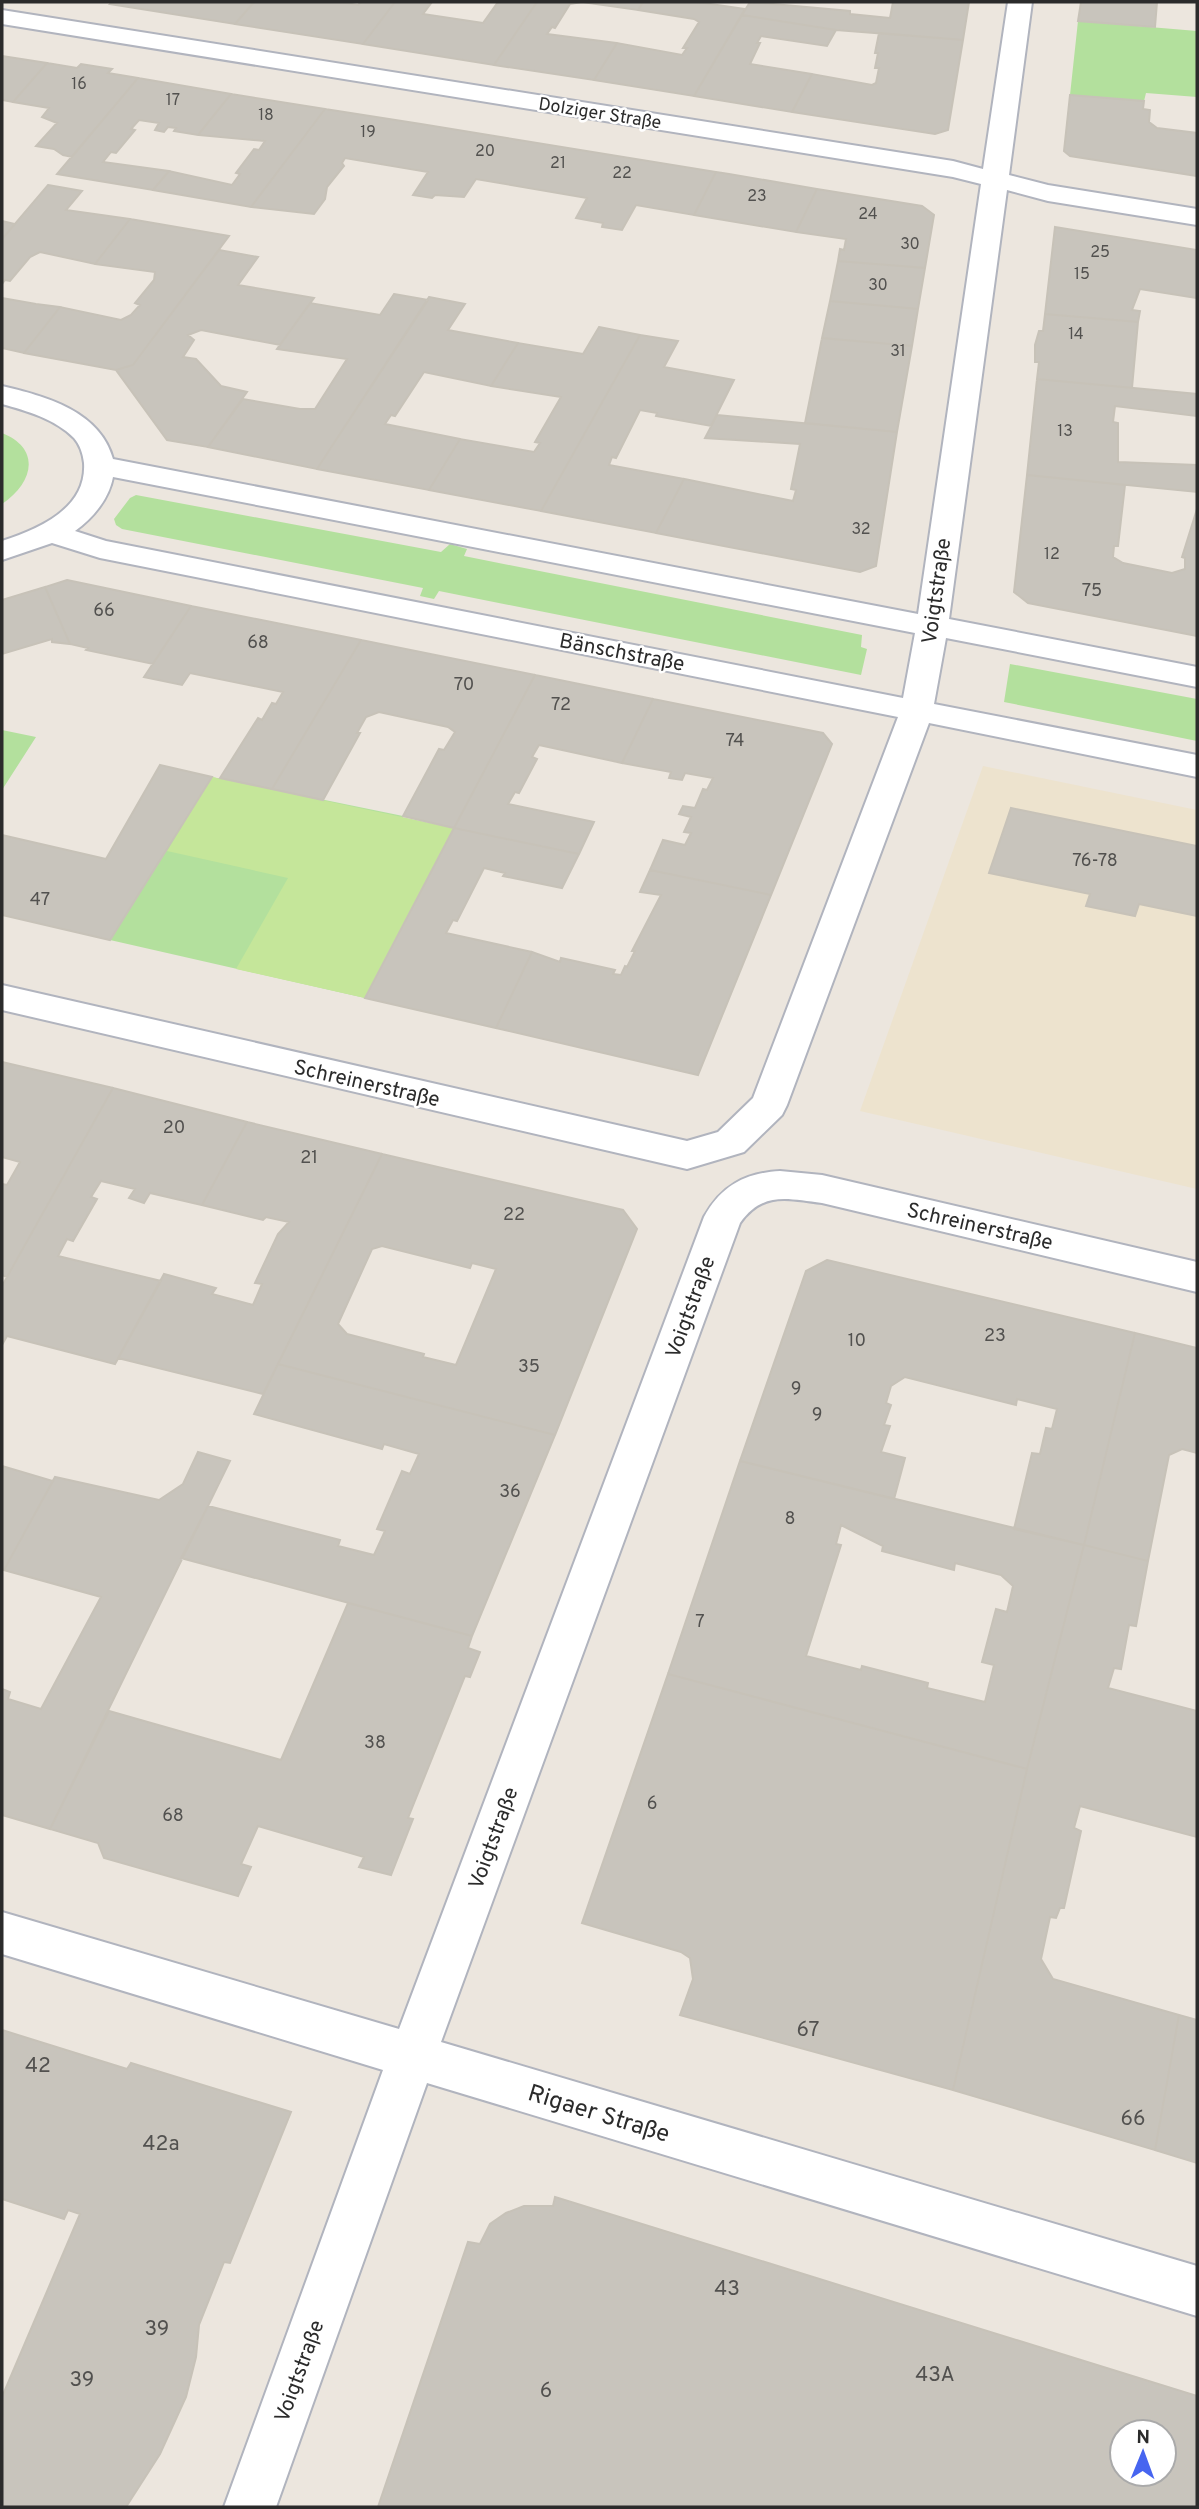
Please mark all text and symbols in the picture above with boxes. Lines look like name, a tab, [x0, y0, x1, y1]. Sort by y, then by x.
house number: 16	[71, 75, 87, 95]
house number: 17	[166, 91, 180, 111]
street label: Dolziger Straße	[537, 93, 663, 136]
house number: 18	[258, 106, 274, 126]
house number: 19	[360, 123, 376, 143]
house number: 20	[475, 142, 495, 162]
house number: 21	[550, 154, 566, 174]
house number: 22	[612, 164, 632, 184]
house number: 23	[747, 187, 767, 207]
house number: 24	[858, 205, 878, 225]
house number: 30	[900, 235, 920, 255]
house number: 25	[1090, 243, 1110, 263]
house number: 15	[1074, 265, 1090, 285]
house number: 30	[868, 276, 888, 296]
house number: 14	[1068, 325, 1084, 345]
house number: 31	[890, 342, 906, 362]
house number: 13	[1057, 422, 1073, 442]
house number: 32	[851, 520, 871, 540]
street label: Voigtstraße	[917, 536, 958, 646]
house number: 12	[1044, 545, 1060, 565]
house number: 75	[1082, 580, 1102, 603]
house number: 66	[93, 600, 115, 623]
street label: Bänschstraße	[557, 628, 687, 679]
house number: 68	[247, 632, 269, 655]
house number: 70	[454, 674, 474, 697]
house number: 72	[551, 694, 571, 717]
house number: 74	[726, 730, 744, 753]
house number: 76-78	[1072, 850, 1118, 873]
house number: 47	[30, 889, 50, 912]
street label: Schreinerstraße	[291, 1055, 442, 1114]
house number: 20	[163, 1117, 185, 1140]
house number: 21	[300, 1147, 318, 1170]
street label: Schreinerstraße	[904, 1198, 1055, 1257]
house number: 22	[503, 1204, 525, 1227]
street label: Voigtstraße	[660, 1253, 722, 1362]
house number: 23	[984, 1325, 1006, 1348]
house number: 10	[848, 1330, 866, 1353]
house number: 35	[518, 1356, 540, 1379]
house number: 9	[791, 1378, 801, 1401]
house number: 9	[812, 1404, 822, 1427]
house number: 36	[499, 1481, 521, 1504]
house number: 8	[785, 1508, 796, 1531]
house number: 7	[695, 1611, 705, 1634]
house number: 38	[364, 1732, 386, 1755]
street label: Voigtstraße	[463, 1784, 525, 1893]
house number: 6	[647, 1793, 657, 1816]
house number: 68	[162, 1805, 184, 1828]
house number: 67	[796, 2017, 820, 2044]
house number: 42	[25, 2053, 51, 2080]
street label: Rigaer Straße	[524, 2079, 673, 2151]
house number: 66	[1120, 2106, 1146, 2133]
house number: 42a	[143, 2131, 179, 2158]
house number: 43	[714, 2276, 740, 2303]
house number: 39	[145, 2316, 169, 2343]
street label: Voigtstraße	[269, 2317, 331, 2426]
house number: 43A	[915, 2362, 955, 2389]
house number: 39	[70, 2367, 94, 2394]
house number: 6	[540, 2378, 552, 2405]
north arrow	[1108, 2418, 1178, 2488]
text: N	[1136, 2426, 1150, 2450]

